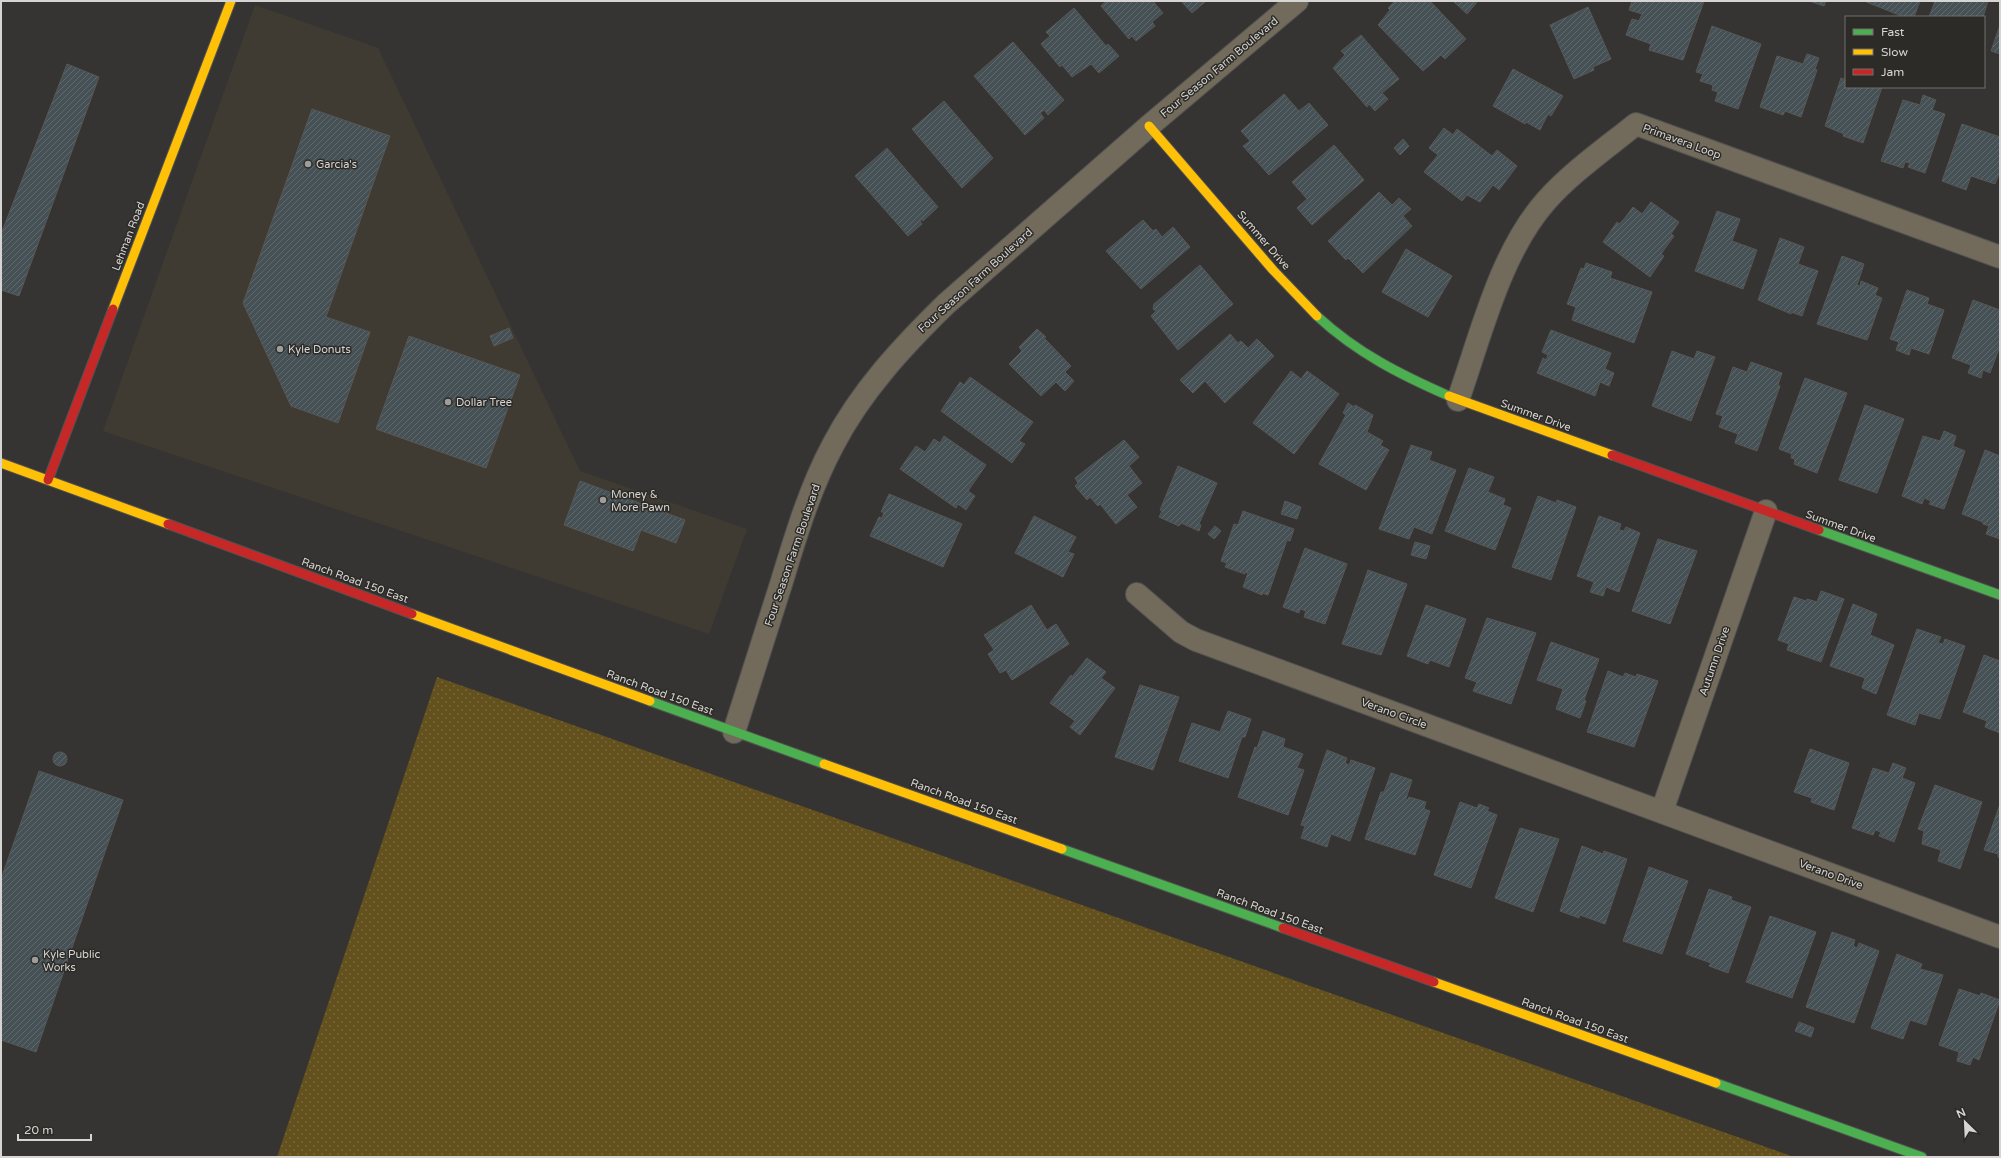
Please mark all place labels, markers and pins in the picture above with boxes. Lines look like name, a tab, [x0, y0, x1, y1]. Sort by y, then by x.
place label: Garcia's	[316, 158, 357, 171]
marker: Garcia's	[303, 159, 313, 169]
place label: Kyle Donuts	[288, 343, 351, 356]
marker: Kyle Donuts	[275, 344, 285, 354]
place label: Dollar Tree	[456, 396, 512, 409]
marker: Dollar Tree	[443, 397, 453, 407]
place label: Money & More Pawn	[611, 488, 670, 514]
marker: Money & More Pawn	[598, 495, 608, 505]
place label: Kyle Public Works	[43, 948, 101, 974]
marker: Kyle Public Works	[30, 955, 40, 965]

